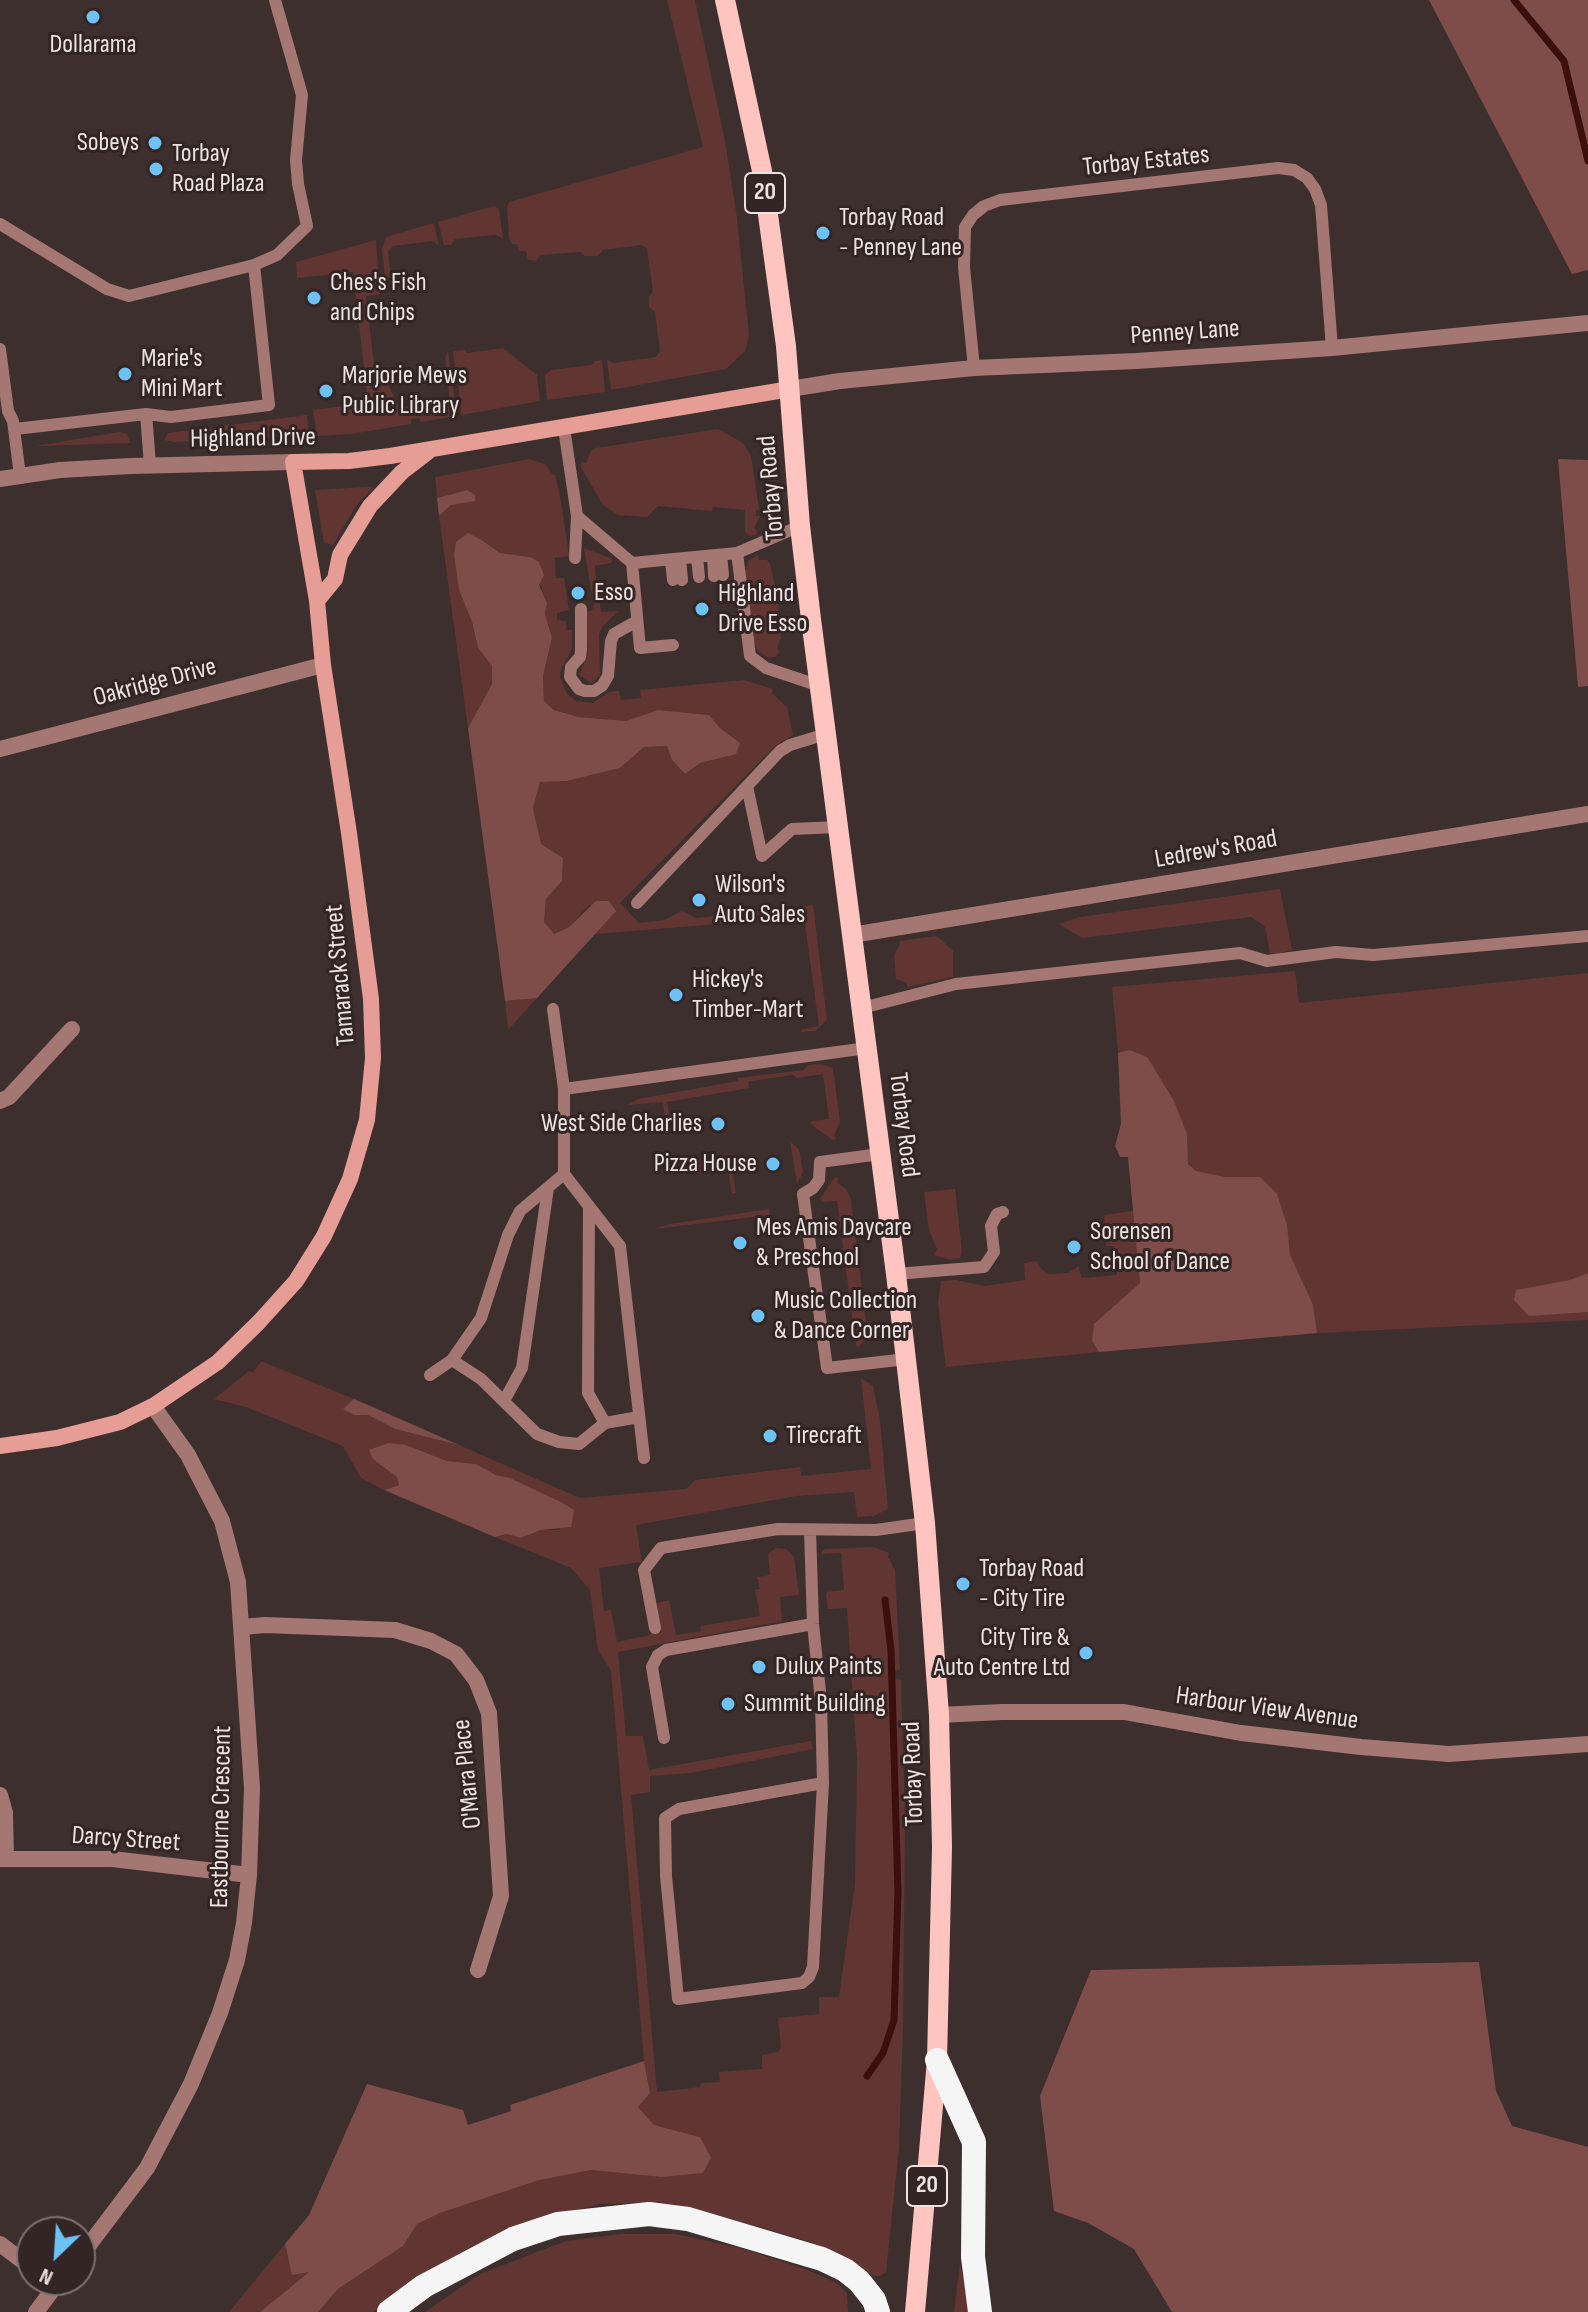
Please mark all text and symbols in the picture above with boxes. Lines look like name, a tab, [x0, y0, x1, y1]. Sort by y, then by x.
marker: Dollarama	[84, 8, 102, 26]
place label: Dollarama	[49, 29, 137, 61]
place label: Sobeys	[77, 127, 139, 159]
marker: Sobeys	[146, 134, 164, 152]
place label: Torbay Road Plaza	[172, 138, 265, 200]
street label: Torbay Estates	[1081, 140, 1211, 184]
marker: Torbay Road Plaza	[147, 160, 165, 178]
road number: 20	[745, 173, 785, 213]
place label: Torbay Road - Penney Lane	[839, 202, 962, 264]
marker: Torbay Road - Penney Lane	[814, 224, 832, 242]
place label: Ches's Fish and Chips	[330, 267, 427, 328]
marker: Ches's Fish and Chips	[305, 289, 323, 307]
street label: Penney Lane	[1129, 314, 1241, 352]
place label: Marie's Mini Mart	[141, 343, 223, 404]
place label: Marjorie Mews Public Library	[342, 360, 467, 422]
marker: Marie's Mini Mart	[116, 365, 134, 383]
marker: Marjorie Mews Public Library	[317, 382, 335, 400]
street label: Highland Drive	[190, 422, 316, 456]
street label: Torbay Road	[752, 434, 792, 542]
place label: Esso	[594, 577, 634, 609]
place label: Highland Drive Esso	[718, 578, 807, 640]
marker: Esso	[569, 584, 587, 602]
marker: Highland Drive Esso	[693, 600, 711, 618]
street label: Oakridge Drive	[90, 652, 220, 714]
street label: Ledrew's Road	[1152, 824, 1280, 876]
place label: Wilson's Auto Sales	[715, 869, 805, 930]
marker: Wilson's Auto Sales	[690, 891, 708, 909]
street label: Tamarack Street	[319, 903, 363, 1047]
place label: Hickey's Timber-Mart	[692, 964, 803, 1026]
marker: Hickey's Timber-Mart	[667, 986, 685, 1004]
street label: Torbay Road	[881, 1071, 925, 1179]
place label: West Side Charlies	[541, 1108, 702, 1140]
marker: West Side Charlies	[709, 1115, 727, 1133]
place label: Pizza House	[654, 1148, 757, 1180]
marker: Pizza House	[764, 1155, 782, 1173]
place label: Mes Amis Daycare & Preschool	[756, 1212, 912, 1274]
place label: Sorensen School of Dance	[1090, 1216, 1230, 1278]
marker: Mes Amis Daycare & Preschool	[731, 1234, 749, 1252]
marker: Sorensen School of Dance	[1065, 1238, 1083, 1256]
place label: Music Collection & Dance Corner	[774, 1285, 917, 1346]
marker: Music Collection & Dance Corner	[749, 1307, 767, 1325]
place label: Tirecraft	[786, 1420, 862, 1452]
marker: Tirecraft	[761, 1427, 779, 1445]
place label: Torbay Road - City Tire	[979, 1553, 1084, 1614]
marker: Torbay Road - City Tire	[954, 1575, 972, 1593]
place label: City Tire & Auto Centre Ltd	[934, 1622, 1070, 1684]
marker: City Tire & Auto Centre Ltd	[1077, 1644, 1095, 1662]
place label: Dulux Paints	[775, 1651, 882, 1683]
marker: Dulux Paints	[750, 1658, 768, 1676]
street label: Harbour View Avenue	[1174, 1681, 1360, 1737]
place label: Summit Building	[744, 1688, 886, 1720]
marker: Summit Building	[719, 1695, 737, 1713]
street label: O'Mara Place	[447, 1718, 489, 1830]
street label: Torbay Road	[897, 1721, 931, 1827]
street label: Eastbourne Crescent	[205, 1725, 239, 1909]
street label: Darcy Street	[71, 1821, 181, 1859]
road number: 20	[907, 2166, 947, 2206]
north arrow	[16, 2216, 96, 2296]
text: N	[35, 2262, 58, 2291]

